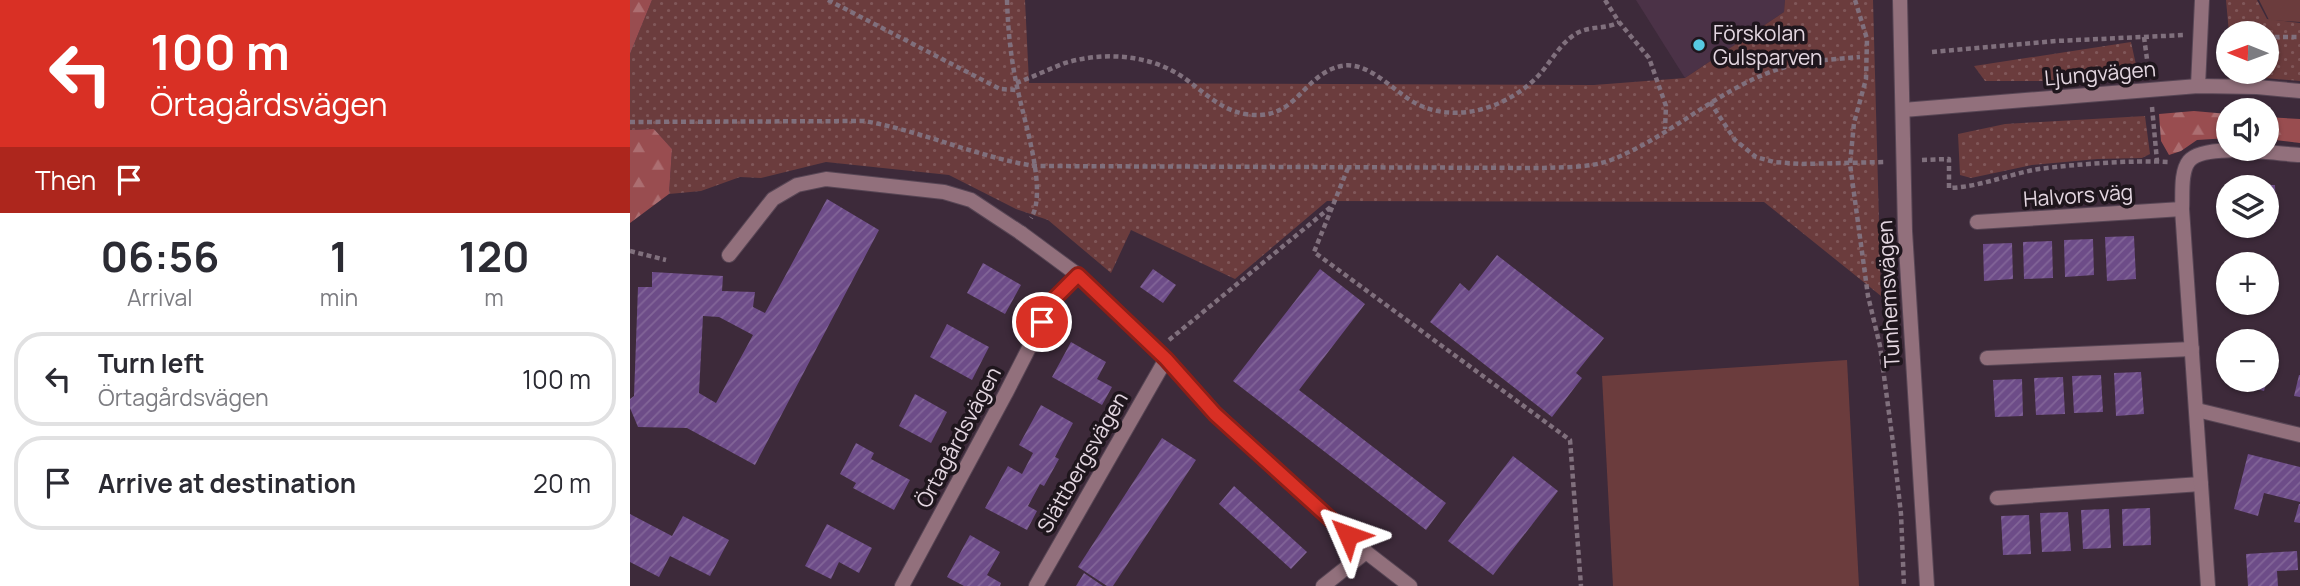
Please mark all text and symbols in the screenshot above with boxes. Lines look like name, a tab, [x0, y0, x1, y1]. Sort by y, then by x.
text: 100 m	[150, 18, 290, 85]
place label: Förskolan Gulsparven	[1713, 19, 1823, 71]
north arrow	[2216, 21, 2278, 84]
map controls	[2216, 21, 2279, 392]
icon: left	[35, 28, 126, 119]
marker: Förskolan Gulsparven	[1691, 37, 1707, 53]
street label: Ljungvägen	[2043, 54, 2157, 92]
text: Örtagårdsvägen	[150, 82, 388, 126]
button: sound	[2216, 98, 2279, 161]
icon: arrive	[110, 161, 148, 199]
text: Then	[35, 162, 96, 198]
button: layers	[2216, 175, 2279, 238]
street label: Halvors väg	[2022, 177, 2134, 213]
street label: Tunhemsvägen	[1870, 219, 1906, 369]
text: 06:56	[100, 227, 219, 285]
text: 1	[330, 227, 348, 285]
text: 120	[459, 227, 530, 285]
button: +	[2216, 252, 2279, 315]
text: Arrival	[127, 281, 193, 313]
text: min	[320, 281, 358, 313]
text: m	[484, 281, 504, 313]
pin	[1012, 292, 1072, 352]
icon: arrive	[1023, 303, 1061, 341]
button: −	[2216, 329, 2279, 392]
text: Turn left	[98, 345, 205, 381]
icon: left	[39, 360, 77, 398]
text: 100 m	[522, 361, 591, 397]
street label: Örtagårdsvägen	[909, 362, 1007, 512]
text: Örtagårdsvägen	[98, 381, 269, 413]
street label: Slättbergsvägen	[1030, 386, 1134, 538]
icon: arrive	[39, 464, 77, 502]
text: Arrive at destination	[98, 465, 356, 501]
text: 20 m	[533, 465, 591, 501]
position arrow	[1311, 498, 1385, 572]

